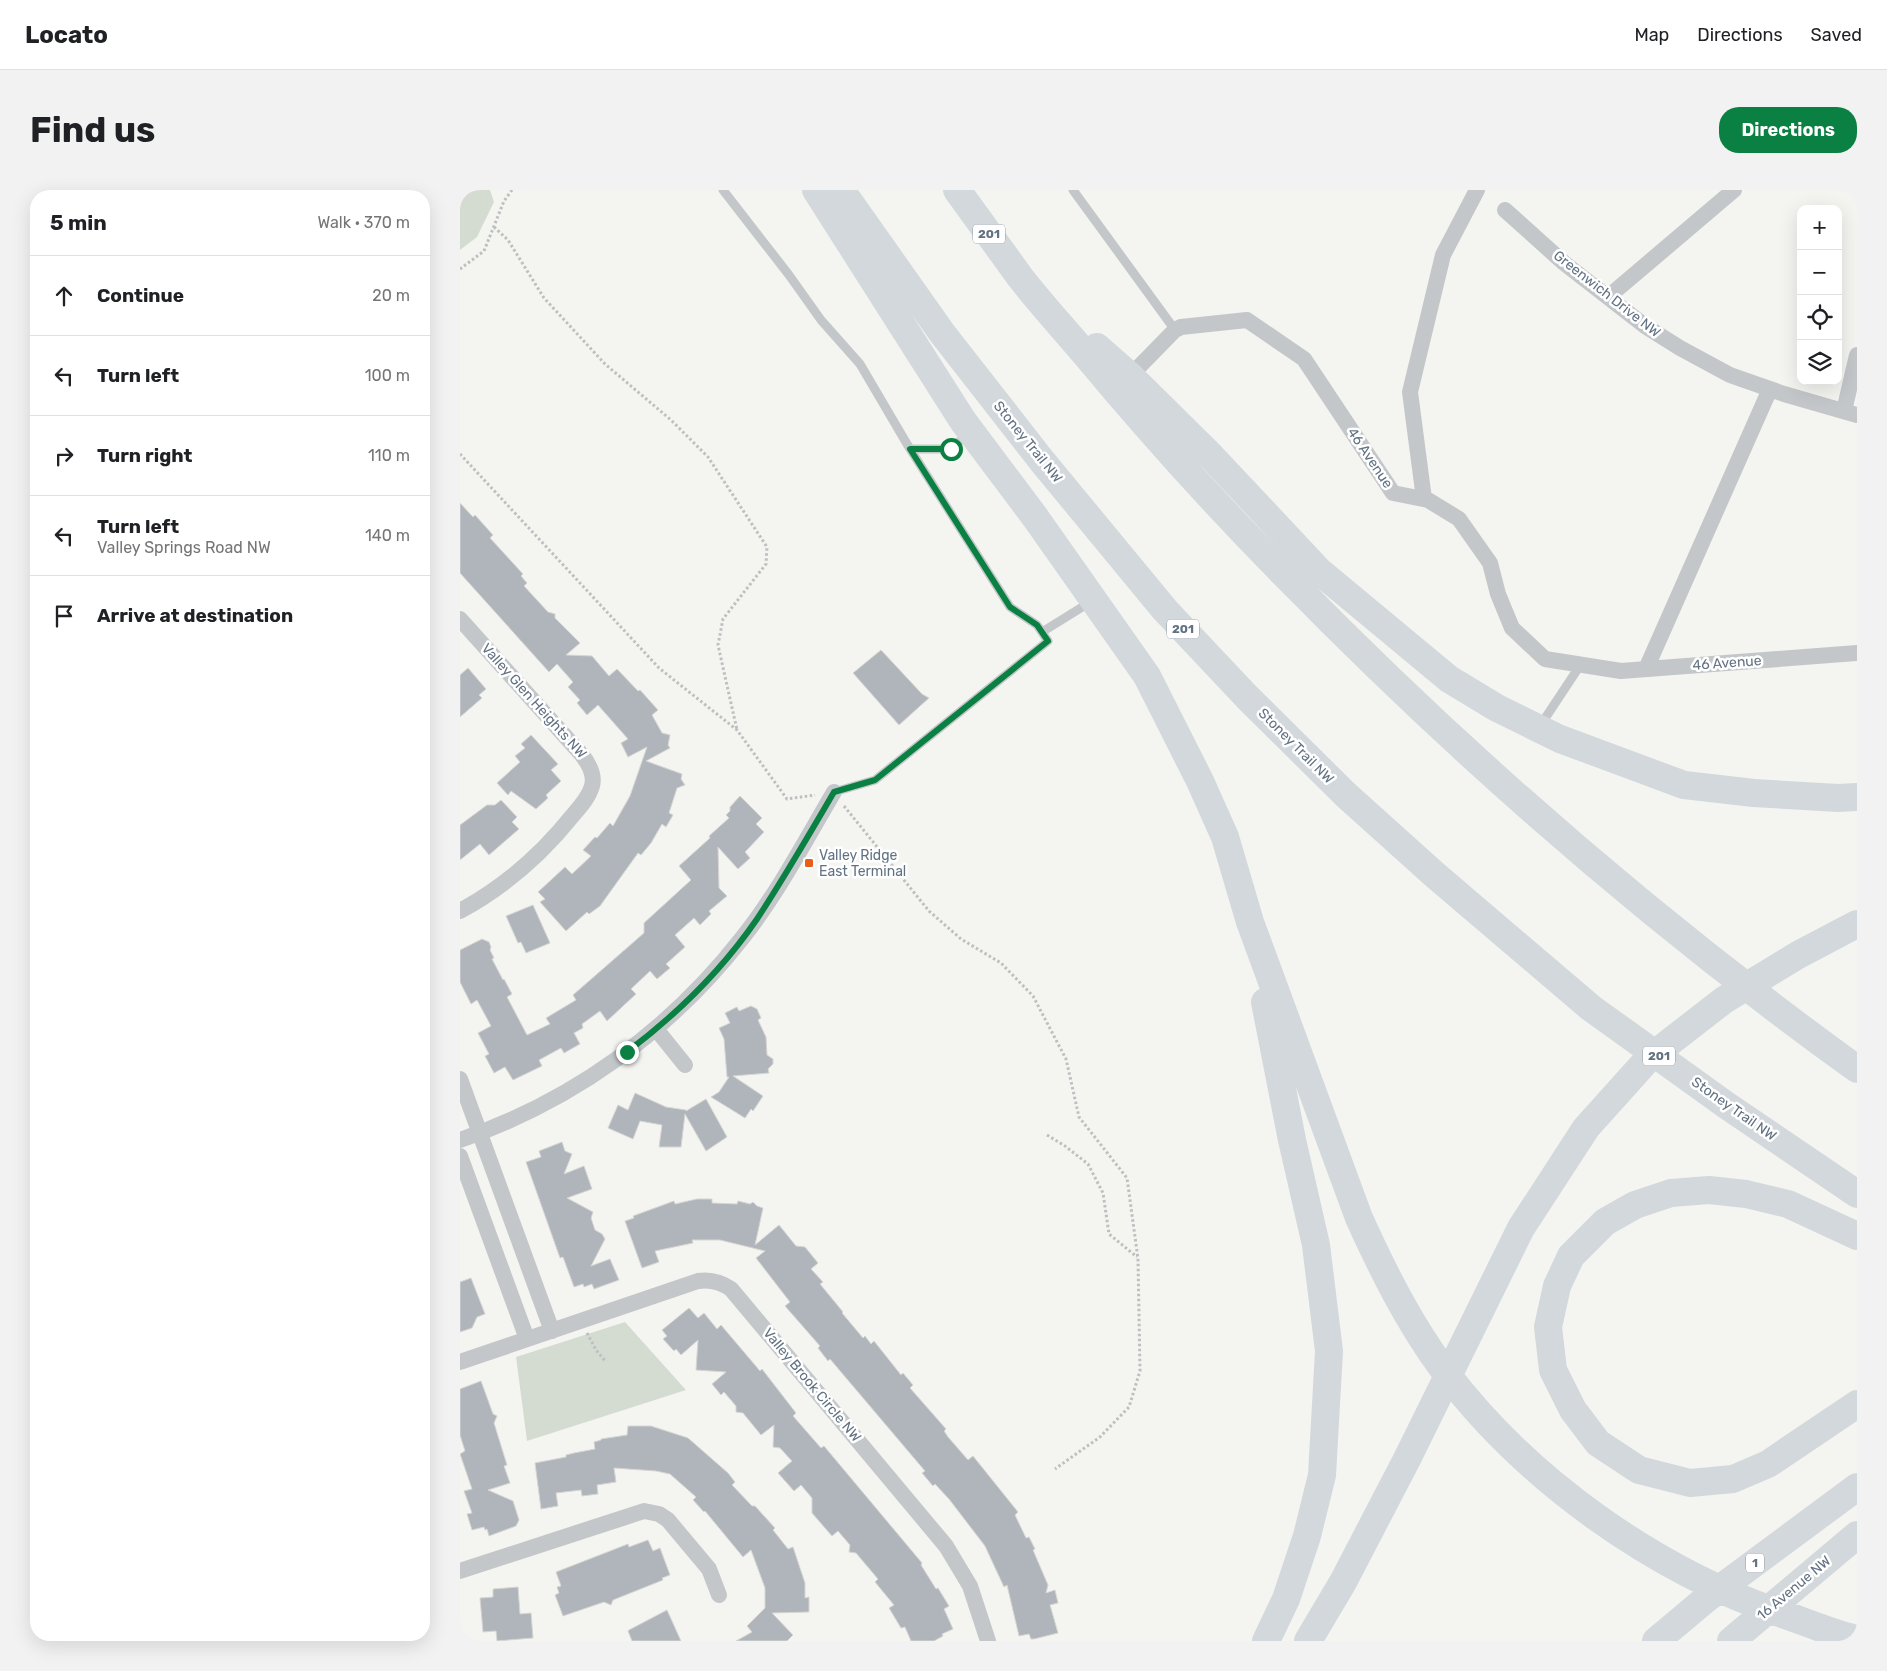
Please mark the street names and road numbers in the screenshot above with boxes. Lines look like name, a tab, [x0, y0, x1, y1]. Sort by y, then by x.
road number: 201	[973, 224, 1005, 244]
street label: Greenwich Drive NW	[1550, 247, 1664, 341]
street label: Stoney Trail NW	[990, 398, 1066, 486]
street label: 46 Avenue	[1344, 425, 1396, 492]
road number: 201	[1167, 619, 1199, 638]
street label: Valley Glen Heights NW	[478, 640, 590, 762]
street label: 46 Avenue	[1692, 652, 1762, 674]
street label: Stoney Trail NW	[1255, 705, 1337, 787]
road number: 201	[1643, 1046, 1675, 1066]
street label: Stoney Trail NW	[1688, 1073, 1780, 1145]
street label: Valley Brook Circle NW	[759, 1325, 865, 1445]
street label: 16 Avenue NW	[1754, 1552, 1834, 1624]
road number: 1	[1746, 1554, 1764, 1572]

